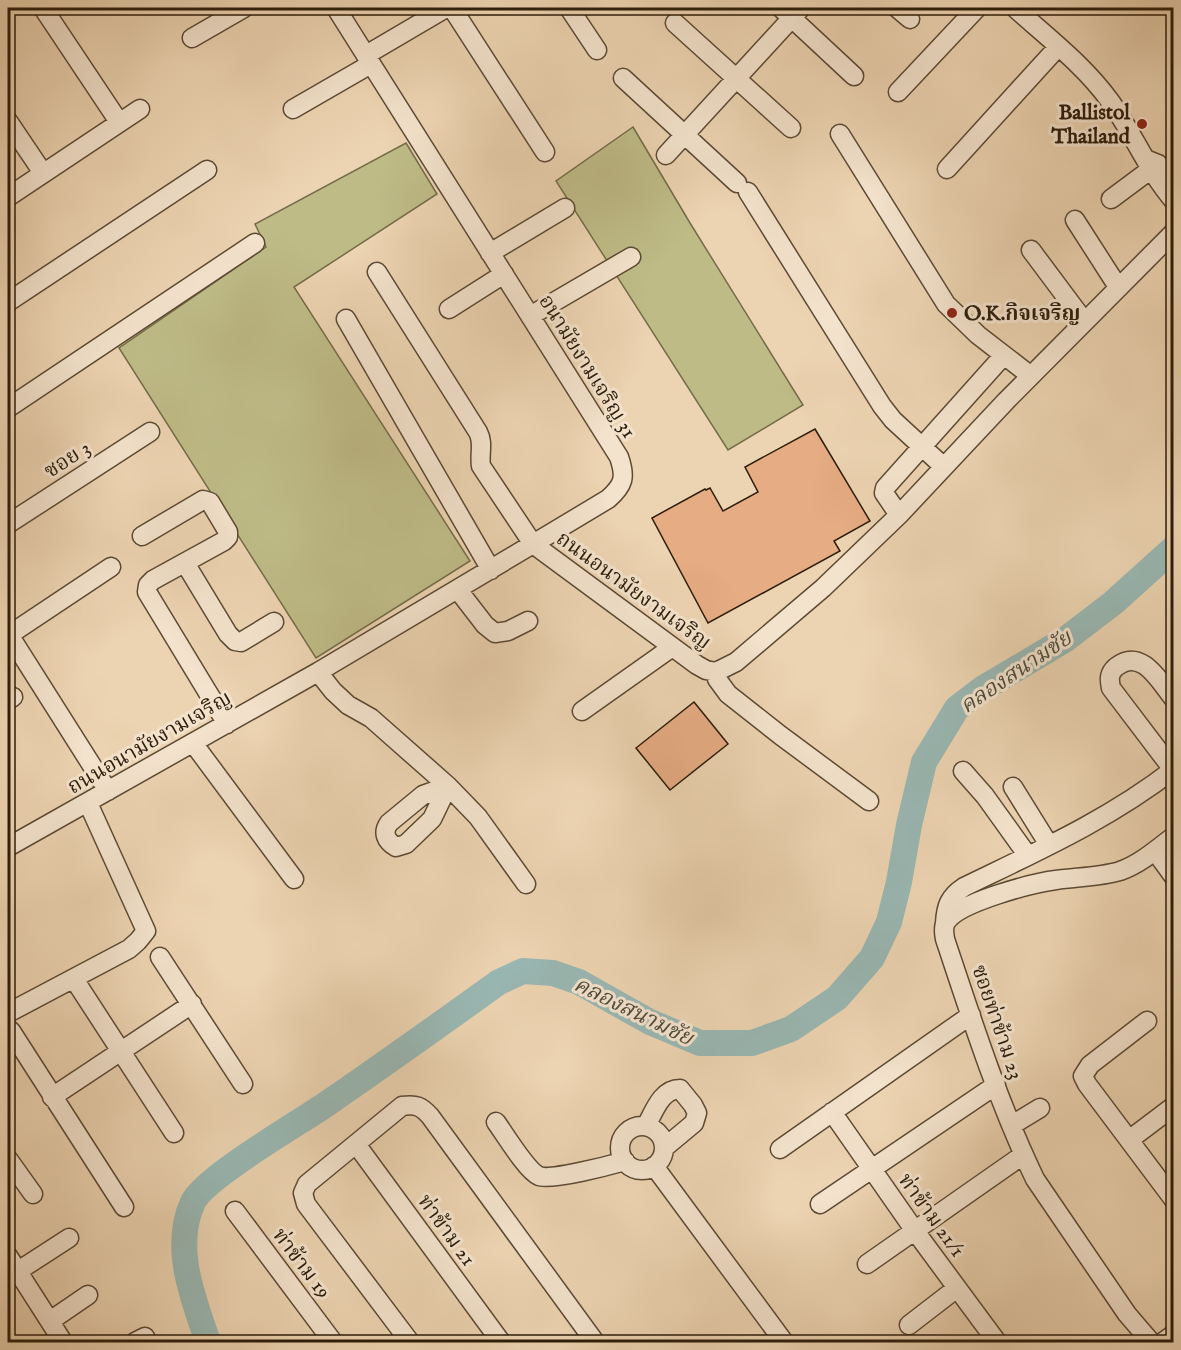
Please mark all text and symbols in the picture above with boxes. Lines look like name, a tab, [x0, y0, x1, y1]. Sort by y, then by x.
place label: Ballistol Thailand	[1051, 100, 1131, 151]
marker: Ballistol Thailand	[1135, 117, 1149, 131]
street label: อนามัยงามเจริญ 31	[532, 290, 642, 444]
place label: O.K.กิจเจริญ	[964, 301, 1080, 328]
marker: O.K.กิจเจริญ	[945, 306, 959, 320]
street label: ซอย 3	[40, 435, 96, 485]
street label: ถนนอนามัยงามเจริญ	[550, 526, 716, 656]
water label: คลองสนามชัย	[955, 624, 1079, 720]
street label: ถนนอนามัยงามเจริญ	[63, 685, 237, 801]
street label: ซอยท่าข้าม 23	[964, 961, 1029, 1083]
water label: คลองสนามชัย	[569, 971, 699, 1054]
street label: ท่าข้าม 21/1	[891, 1169, 970, 1263]
street label: ท่าข้าม 21	[411, 1190, 481, 1272]
street label: ท่าข้าม 19	[265, 1223, 336, 1305]

